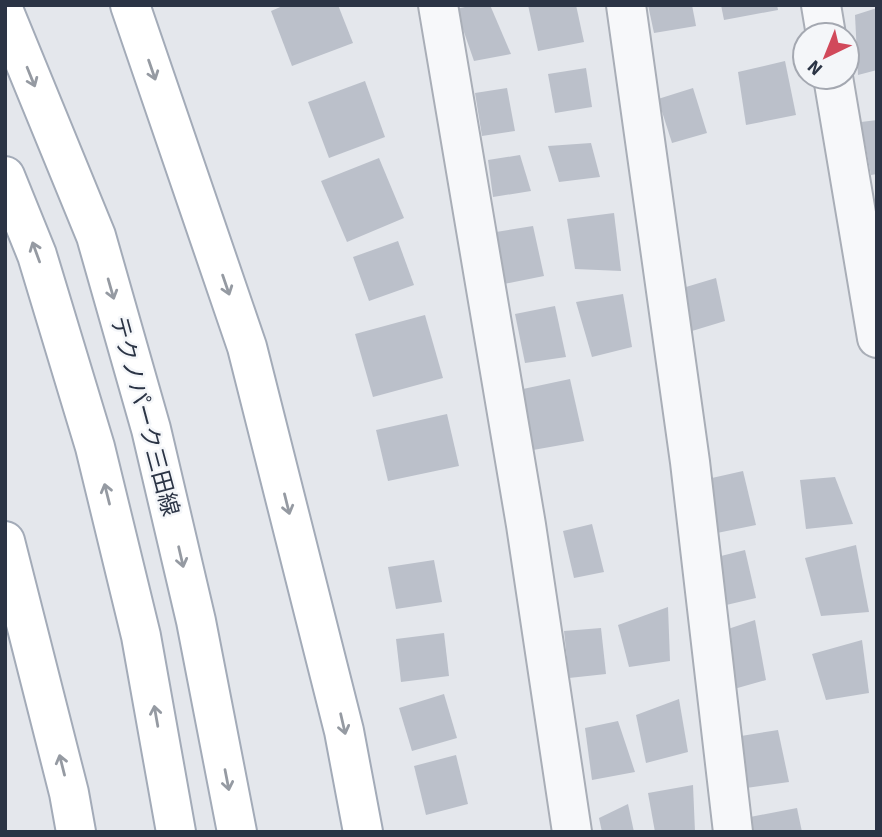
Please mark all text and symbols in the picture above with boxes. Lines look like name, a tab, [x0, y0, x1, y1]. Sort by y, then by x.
north arrow	[791, 21, 861, 91]
text: N	[802, 53, 829, 82]
one-way arrow	[147, 58, 159, 80]
one-way arrow	[25, 65, 38, 87]
one-way arrow	[29, 242, 41, 264]
one-way arrow	[221, 273, 233, 295]
one-way arrow	[105, 278, 118, 300]
street label: テクノパーク三田線	[102, 313, 187, 520]
one-way arrow	[99, 483, 113, 506]
one-way arrow	[281, 492, 294, 515]
one-way arrow	[175, 545, 188, 568]
one-way arrow	[148, 705, 162, 728]
one-way arrow	[337, 713, 350, 735]
one-way arrow	[55, 754, 68, 777]
one-way arrow	[220, 768, 234, 791]

